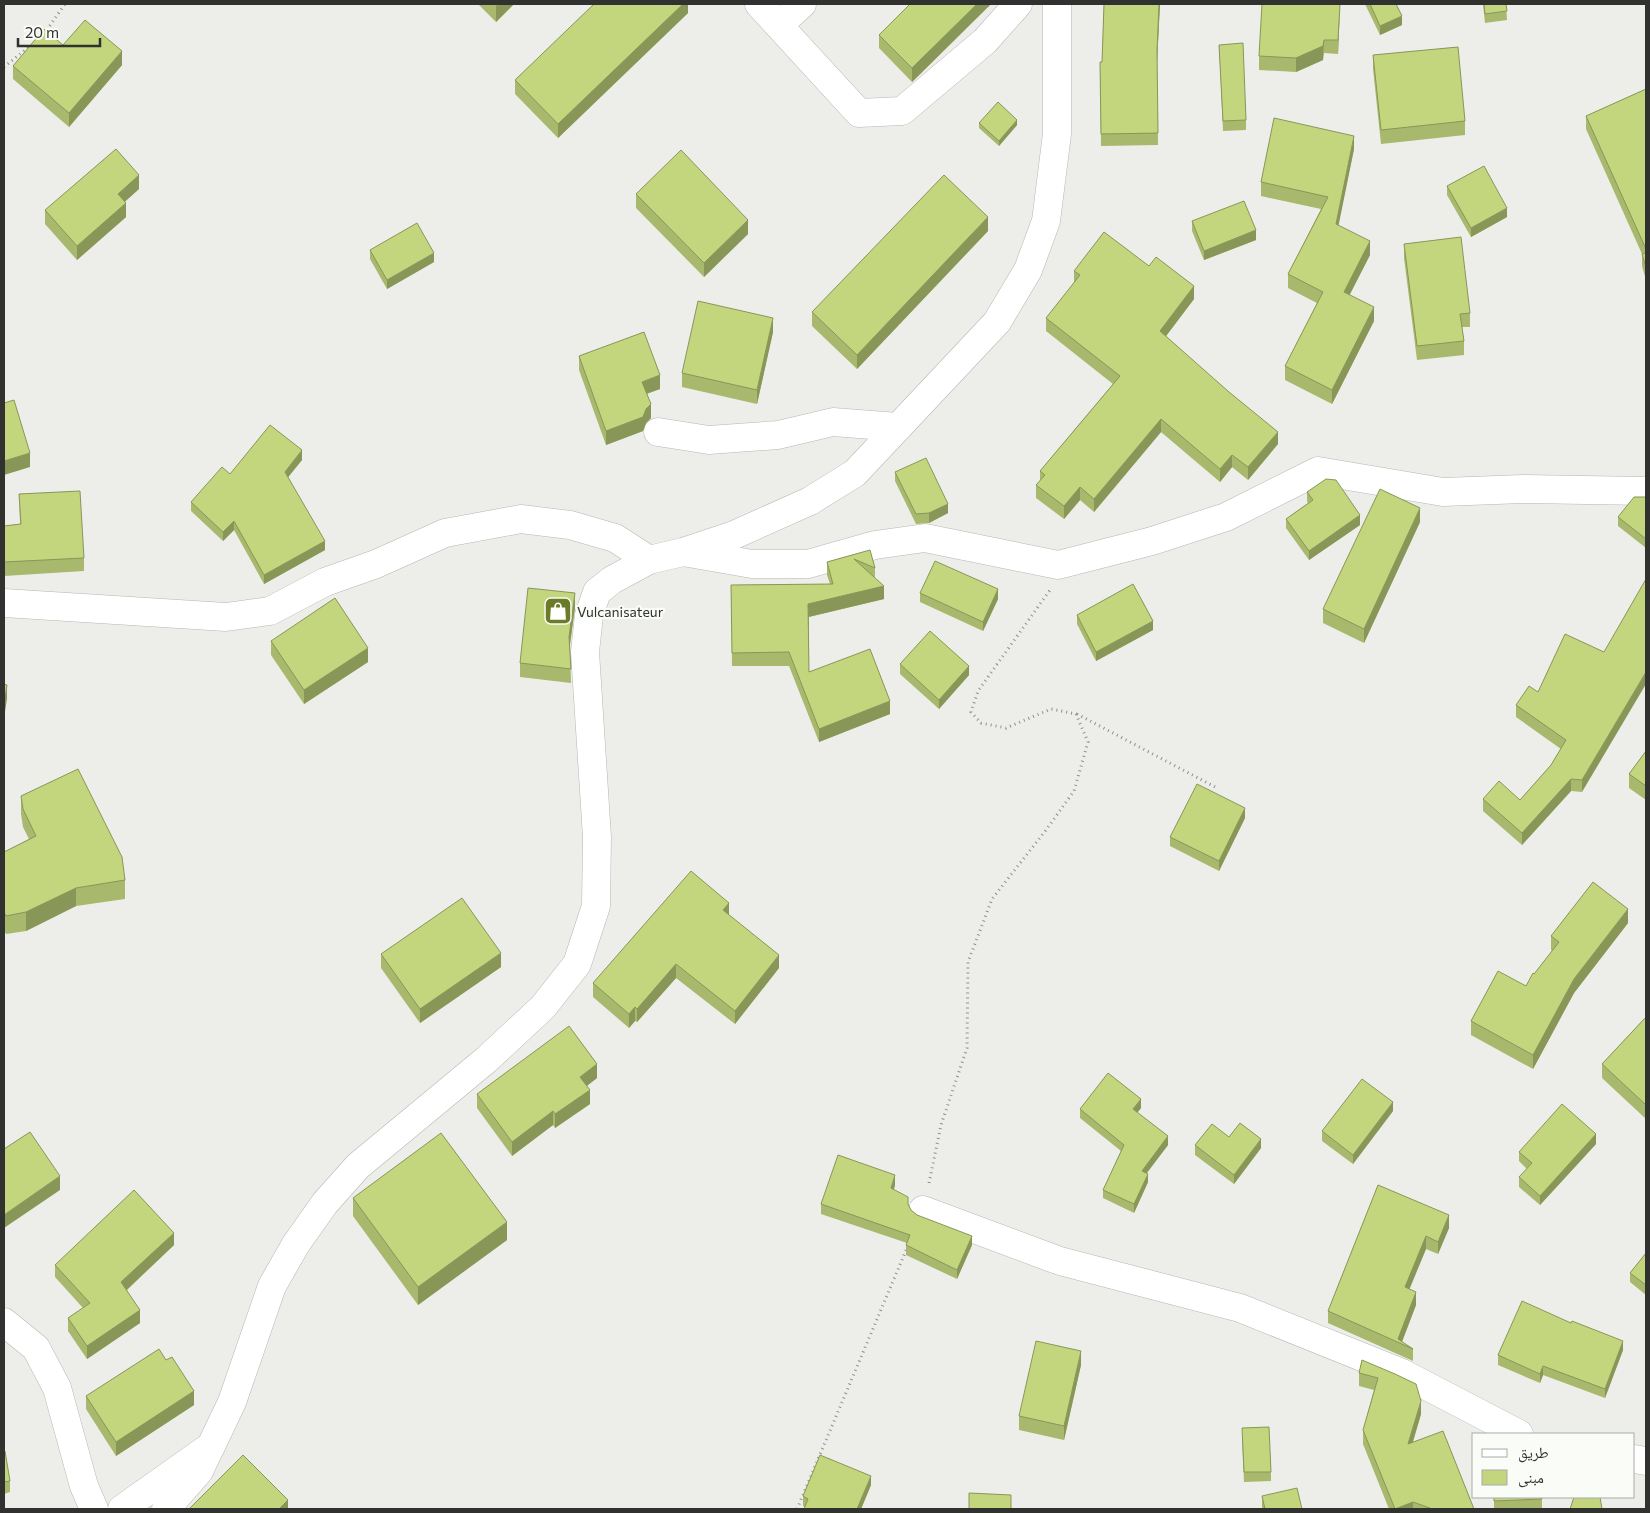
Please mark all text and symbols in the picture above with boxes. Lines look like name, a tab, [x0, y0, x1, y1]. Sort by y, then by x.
scale bar	[18, 15, 100, 47]
text: 20 m	[25, 23, 59, 41]
shop icon: Vulcanisateur	[543, 596, 573, 626]
place label: Vulcanisateur	[577, 603, 664, 620]
legend	[1472, 1433, 1635, 1498]
text: طريق	[1518, 1443, 1549, 1463]
text: مبنى	[1518, 1468, 1544, 1488]

